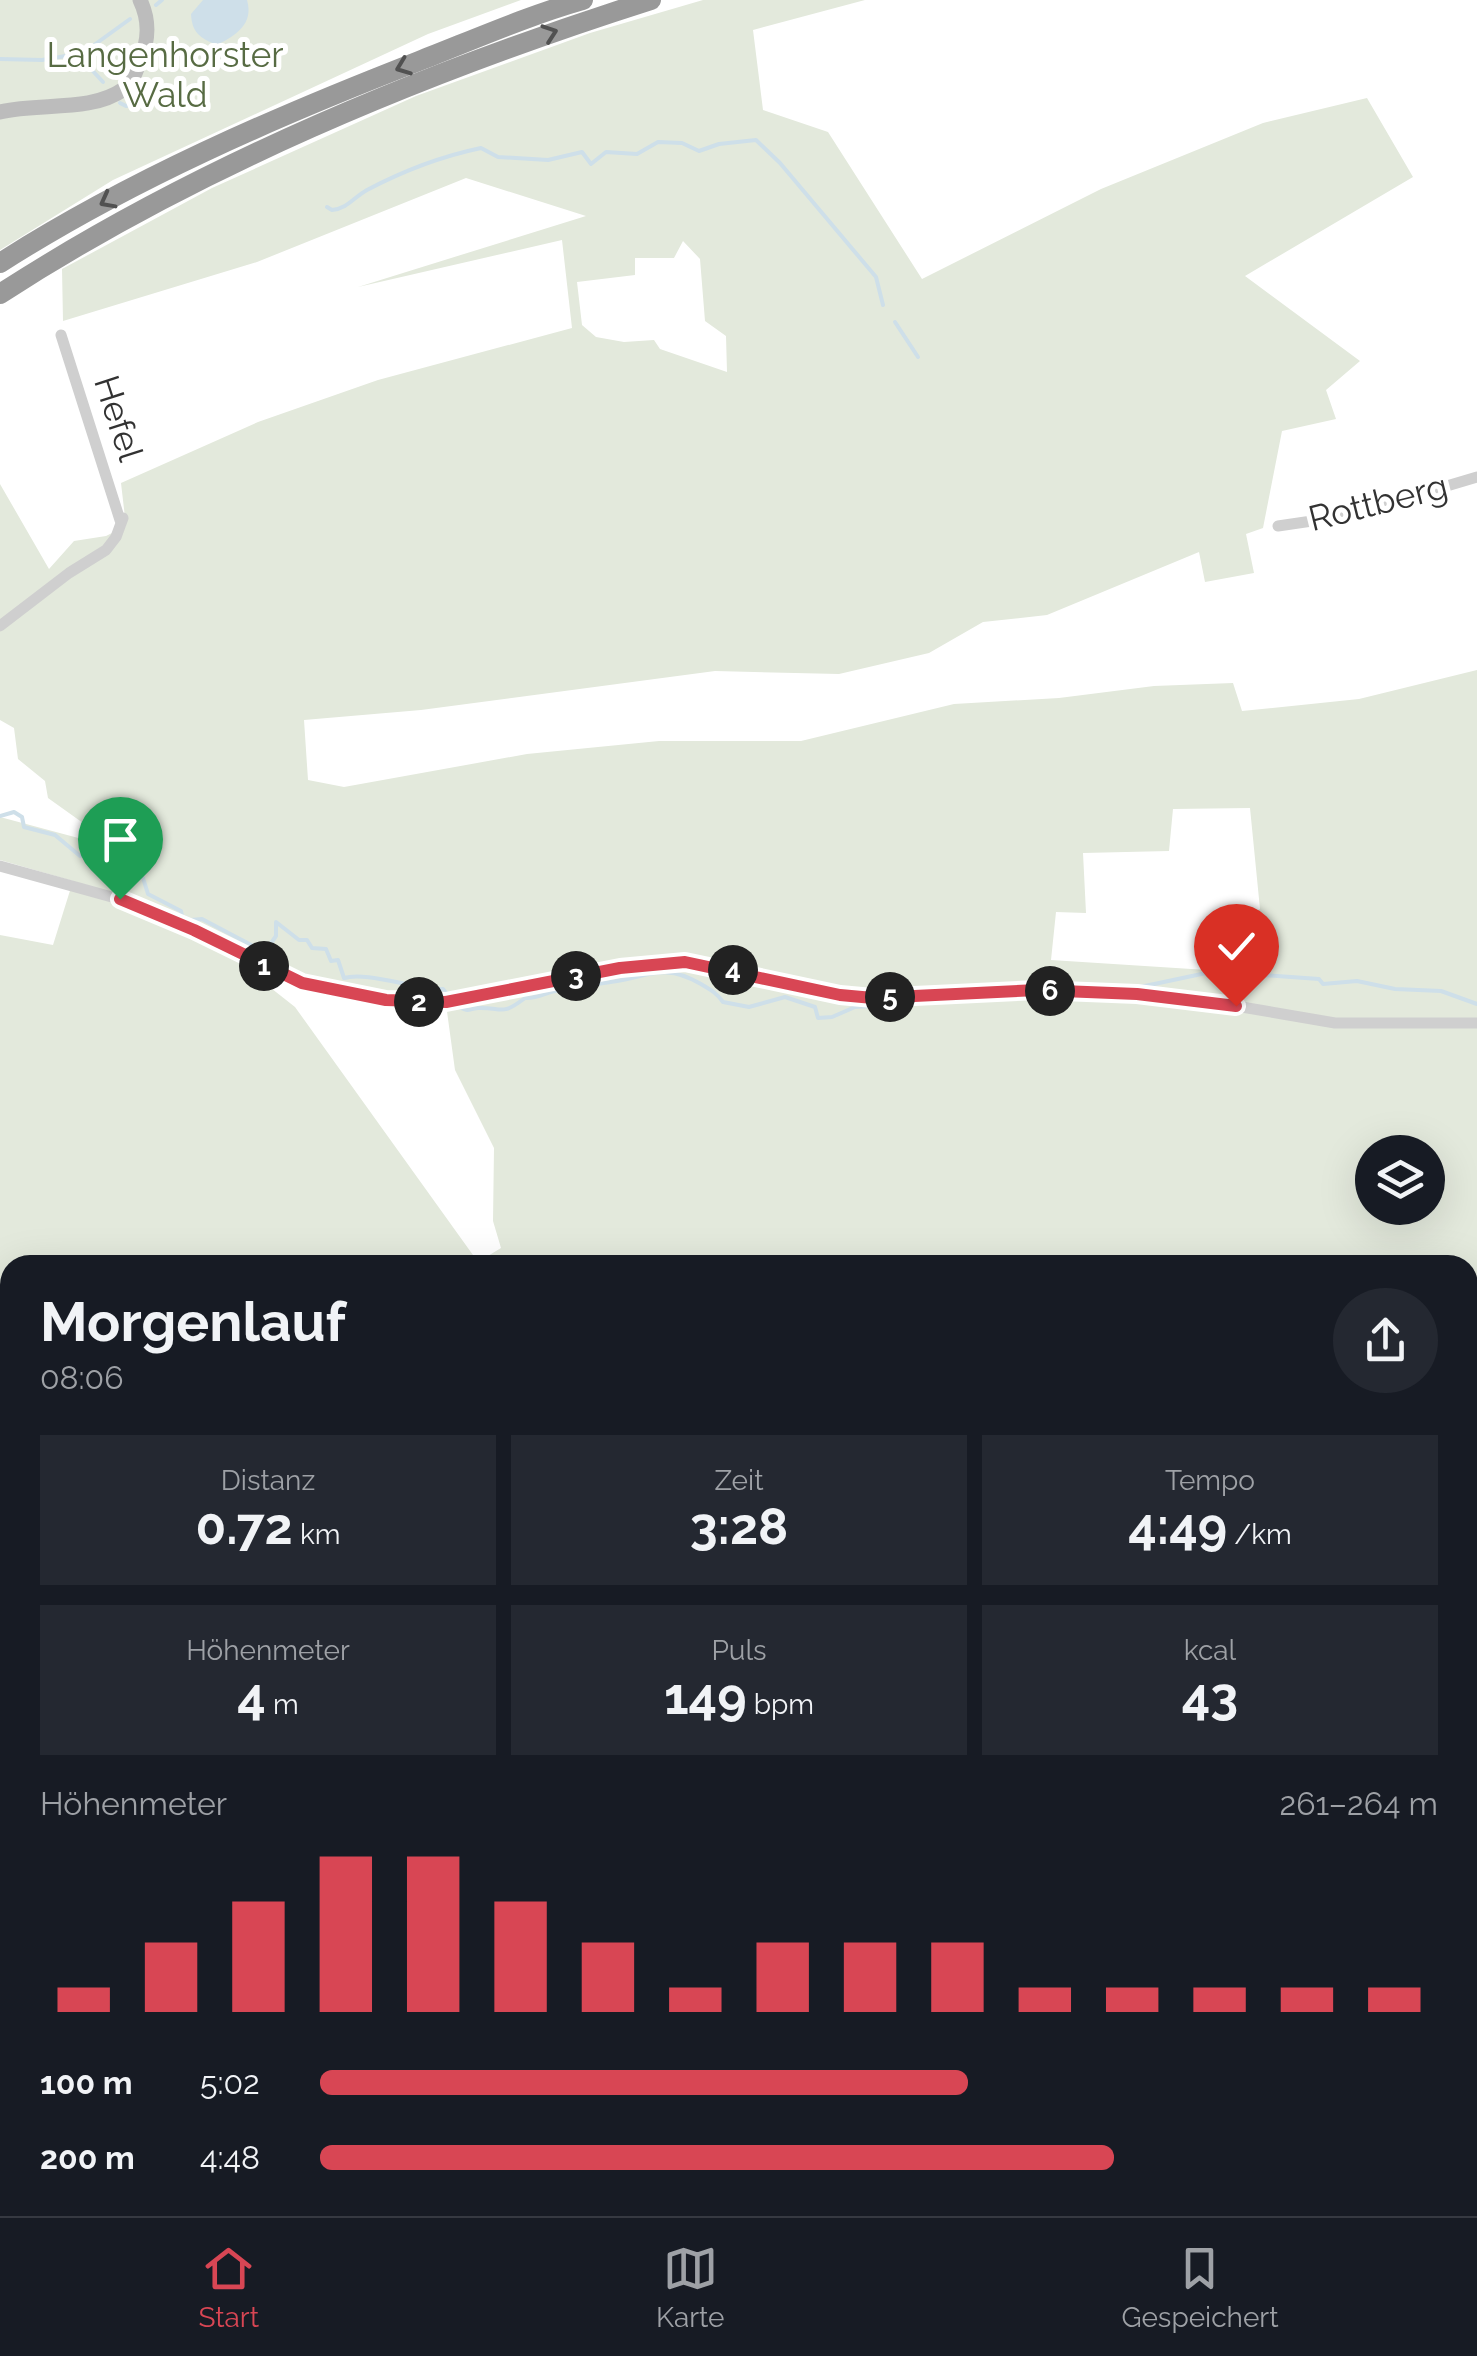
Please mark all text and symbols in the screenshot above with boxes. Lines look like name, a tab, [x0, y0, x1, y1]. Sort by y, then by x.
one-way arrow	[541, 25, 558, 45]
park label: Langenhorster Wald	[46, 34, 284, 115]
one-way arrow	[396, 56, 413, 76]
one-way arrow	[100, 189, 118, 208]
street label: Hefel	[86, 370, 152, 466]
street label: Rottberg	[1304, 465, 1452, 539]
pin	[78, 797, 163, 900]
icon: arrive	[93, 812, 148, 867]
pin	[1194, 904, 1279, 1007]
icon: check	[1209, 919, 1264, 974]
pin: 1	[239, 941, 289, 991]
pin: 4	[708, 945, 758, 995]
text: 1	[257, 949, 271, 982]
pin: 3	[551, 951, 601, 1001]
text: 4	[725, 953, 741, 986]
text: 3	[568, 959, 584, 992]
pin: 6	[1025, 966, 1075, 1016]
pin: 5	[865, 972, 915, 1022]
text: 6	[1042, 974, 1059, 1007]
pin: 2	[394, 977, 444, 1027]
text: 5	[882, 980, 898, 1013]
text: 2	[411, 985, 427, 1018]
map controls	[1355, 1135, 1445, 1225]
button: layers	[1355, 1135, 1445, 1225]
button: share	[1333, 1288, 1438, 1393]
text: Morgenlauf	[40, 1289, 346, 1354]
text: 08:06	[40, 1359, 123, 1396]
text: Distanz	[221, 1464, 315, 1497]
text: Zeit	[714, 1464, 764, 1497]
text: Tempo	[1165, 1464, 1255, 1497]
text: 0.72	[196, 1497, 293, 1556]
text: 3:28	[690, 1497, 788, 1556]
text: 4:49	[1128, 1497, 1227, 1556]
text: km	[293, 1518, 340, 1551]
text: /km	[1227, 1518, 1292, 1551]
text: Höhenmeter	[186, 1634, 350, 1667]
text: Puls	[711, 1634, 767, 1667]
text: kcal	[1184, 1634, 1236, 1667]
text: 4	[237, 1667, 266, 1726]
text: 149	[664, 1667, 747, 1726]
text: 43	[1182, 1667, 1238, 1726]
text: m	[266, 1688, 299, 1721]
text: bpm	[747, 1688, 814, 1721]
text: Höhenmeter	[40, 1785, 227, 1822]
text: 261–264 m	[1280, 1785, 1438, 1822]
text: 100 m	[40, 2064, 133, 2101]
text: 5:02	[200, 2064, 260, 2101]
text: 200 m	[40, 2139, 135, 2176]
text: 4:48	[200, 2139, 260, 2176]
tab: Start	[198, 2241, 259, 2334]
tab: Karte	[656, 2241, 725, 2334]
tab: Gespeichert	[1121, 2241, 1279, 2334]

